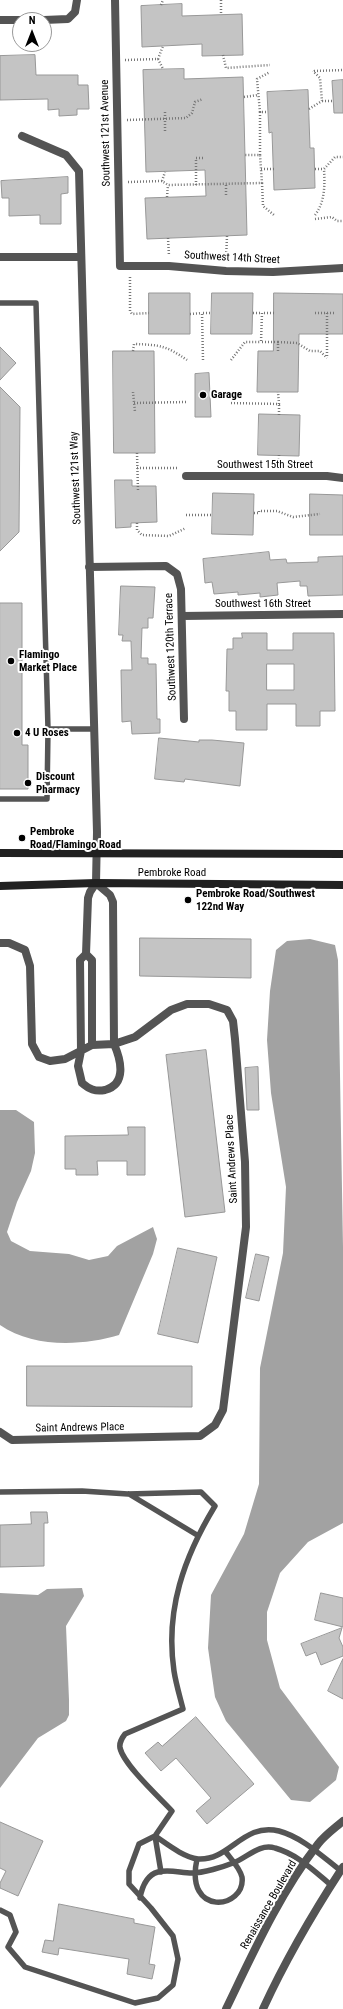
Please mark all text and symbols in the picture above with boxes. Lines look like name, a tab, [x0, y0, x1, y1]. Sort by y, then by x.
north arrow	[12, 12, 52, 52]
text: N	[29, 14, 35, 27]
street label: Southwest 121st Avenue	[98, 79, 114, 187]
street label: Southwest 14th Street	[184, 249, 280, 267]
place label: Garage	[211, 388, 242, 402]
marker: Garage	[198, 390, 208, 400]
street label: Southwest 121st Way	[68, 431, 84, 525]
street label: Southwest 15th Street	[217, 458, 313, 472]
street label: Southwest 120th Terrace	[163, 593, 179, 701]
street label: Southwest 16th Street	[215, 597, 311, 611]
place label: Flamingo Market Place	[19, 648, 77, 674]
marker: Flamingo Market Place	[6, 656, 16, 666]
place label: 4 U Roses	[25, 726, 69, 740]
marker: 4 U Roses	[12, 728, 22, 738]
place label: Discount Pharmacy	[36, 770, 80, 796]
marker: Discount Pharmacy	[23, 778, 33, 788]
place label: Pembroke Road/Flamingo Road	[30, 825, 121, 851]
marker: Pembroke Road/Flamingo Road	[17, 833, 27, 843]
street label: Pembroke Road	[138, 866, 206, 880]
place label: Pembroke Road/Southwest 122nd Way	[196, 887, 315, 913]
marker: Pembroke Road/Southwest 122nd Way	[183, 895, 193, 905]
street label: Saint Andrews Place	[223, 1114, 241, 1204]
street label: Saint Andrews Place	[35, 1421, 125, 1435]
street label: Renaissance Boulevard	[238, 1858, 300, 1952]

